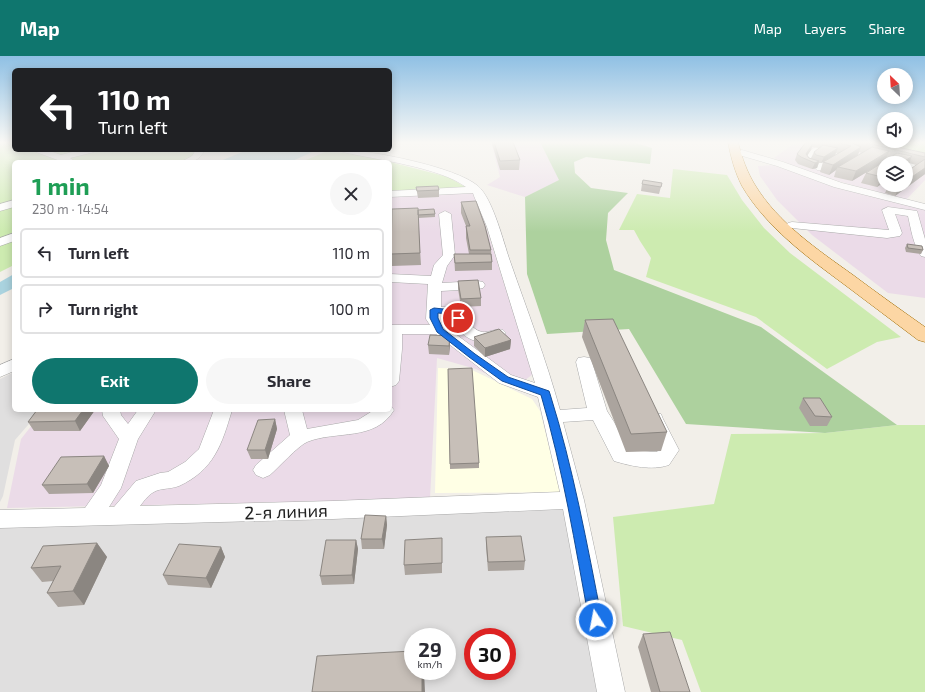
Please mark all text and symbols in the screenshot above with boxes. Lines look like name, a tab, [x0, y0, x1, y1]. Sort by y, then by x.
text: Map	[20, 17, 60, 40]
text: Map	[754, 20, 782, 37]
text: Layers	[804, 20, 846, 37]
text: Share	[868, 20, 905, 37]
north arrow	[877, 68, 913, 104]
map controls	[877, 68, 913, 192]
text: 110 m	[98, 82, 171, 116]
icon: left	[32, 84, 84, 136]
button: sound	[877, 112, 913, 148]
text: Turn left	[98, 116, 168, 138]
button: layers	[877, 156, 913, 192]
text: 1 min	[32, 171, 90, 200]
button: close	[330, 173, 372, 215]
text: 230 m · 14:54	[32, 201, 109, 217]
icon: left	[34, 242, 56, 264]
text: Turn left	[68, 244, 129, 262]
text: 110 m	[333, 244, 370, 262]
icon: right	[34, 298, 56, 320]
text: Turn right	[68, 300, 138, 318]
text: 100 m	[329, 300, 370, 318]
pin	[441, 301, 475, 335]
icon: arrive	[447, 307, 469, 329]
button: Exit	[32, 358, 198, 404]
button: Share	[206, 358, 372, 404]
street label: 2-я линия	[244, 499, 328, 523]
position arrow	[575, 599, 617, 641]
speed limit sign: 30	[464, 628, 516, 680]
text: 29	[418, 637, 442, 661]
text: km/h	[418, 658, 442, 670]

